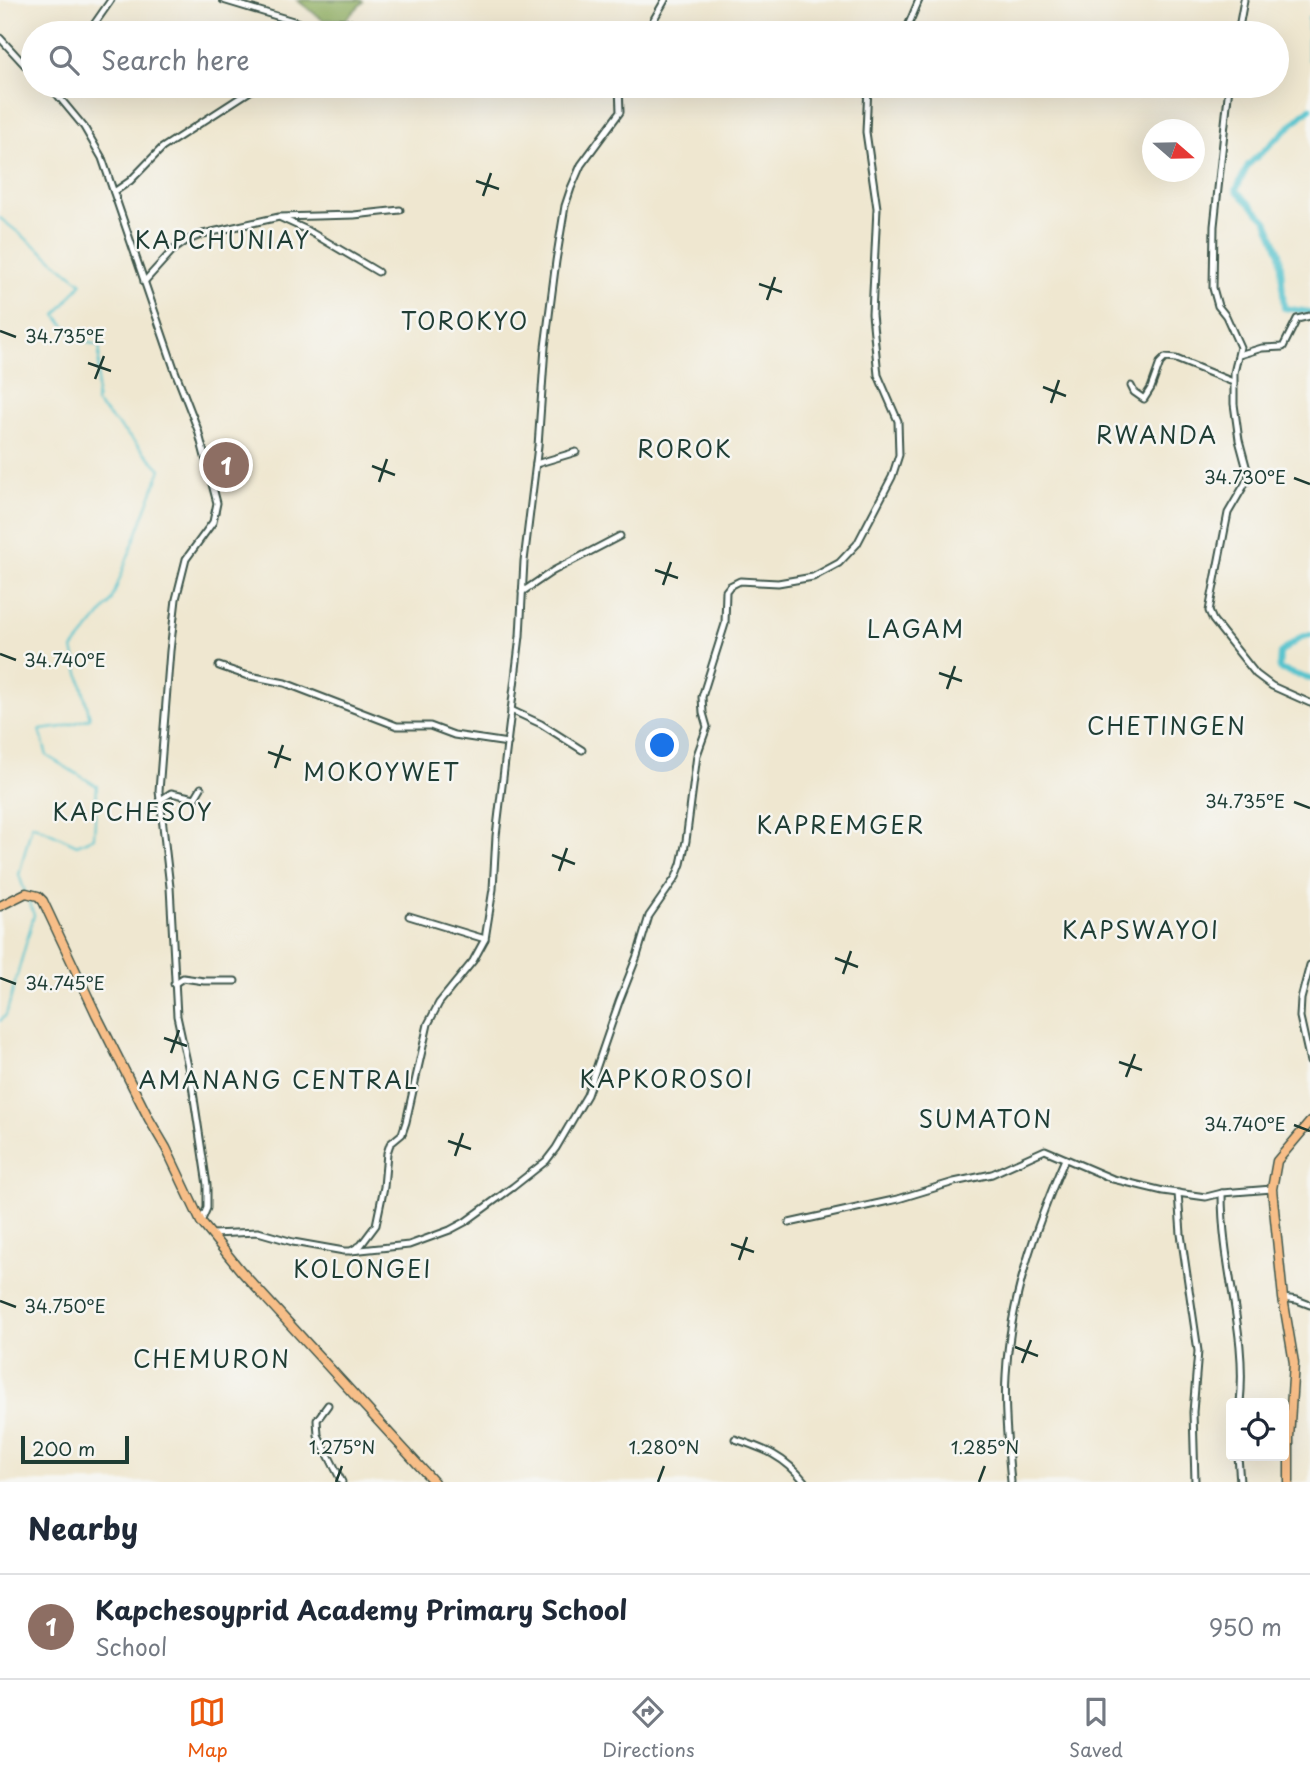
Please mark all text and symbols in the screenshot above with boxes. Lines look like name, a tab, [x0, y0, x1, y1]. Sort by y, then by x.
search box	[21, 21, 1289, 98]
text: Search here	[101, 40, 250, 79]
icon: search	[45, 41, 83, 79]
north arrow	[1142, 119, 1205, 182]
district label: KAPCHUNIAY	[135, 222, 311, 257]
district label: TOROKYO	[401, 303, 529, 338]
text: 34.735°E	[25, 322, 105, 349]
district label: RWANDA	[1096, 417, 1218, 452]
district label: ROROK	[637, 431, 733, 466]
pin: 1	[203, 439, 249, 491]
text: 34.730°E	[1204, 463, 1286, 490]
district label: LAGAM	[867, 611, 965, 646]
text: 34.740°E	[24, 646, 106, 673]
district label: CHETINGEN	[1087, 708, 1247, 743]
your location	[645, 728, 679, 762]
district label: MOKOYWET	[303, 754, 461, 789]
text: 34.735°E	[1205, 787, 1285, 814]
district label: KAPCHESOY	[52, 794, 214, 829]
district label: KAPREMGER	[757, 807, 925, 842]
district label: KAPSWAYOI	[1062, 912, 1220, 947]
text: 34.745°E	[25, 969, 105, 996]
district label: KAPKOROSOI	[580, 1061, 754, 1096]
district label: AMANANG CENTRAL	[139, 1062, 419, 1097]
district label: SUMATON	[919, 1101, 1053, 1136]
text: 34.740°E	[1204, 1110, 1286, 1137]
district label: KOLONGEI	[293, 1251, 433, 1286]
text: 34.750°E	[24, 1292, 106, 1319]
district label: CHEMURON	[133, 1341, 291, 1376]
map controls	[1226, 1398, 1289, 1461]
button: locate	[1226, 1398, 1289, 1461]
scale bar	[21, 1433, 130, 1465]
text: 1.275°N	[309, 1433, 375, 1460]
text: 1.280°N	[628, 1433, 700, 1460]
text: 1.285°N	[951, 1433, 1019, 1460]
text: 200 m	[32, 1434, 95, 1462]
text: Nearby	[28, 1505, 138, 1550]
text: Kapchesoyprid Academy Primary School	[95, 1590, 627, 1629]
text: 1	[46, 1609, 57, 1644]
text: 950 m	[1209, 1609, 1282, 1644]
text: School	[95, 1629, 167, 1664]
tab: Map	[187, 1693, 228, 1763]
tab: Directions	[602, 1693, 695, 1763]
tab: Saved	[1069, 1693, 1123, 1763]

